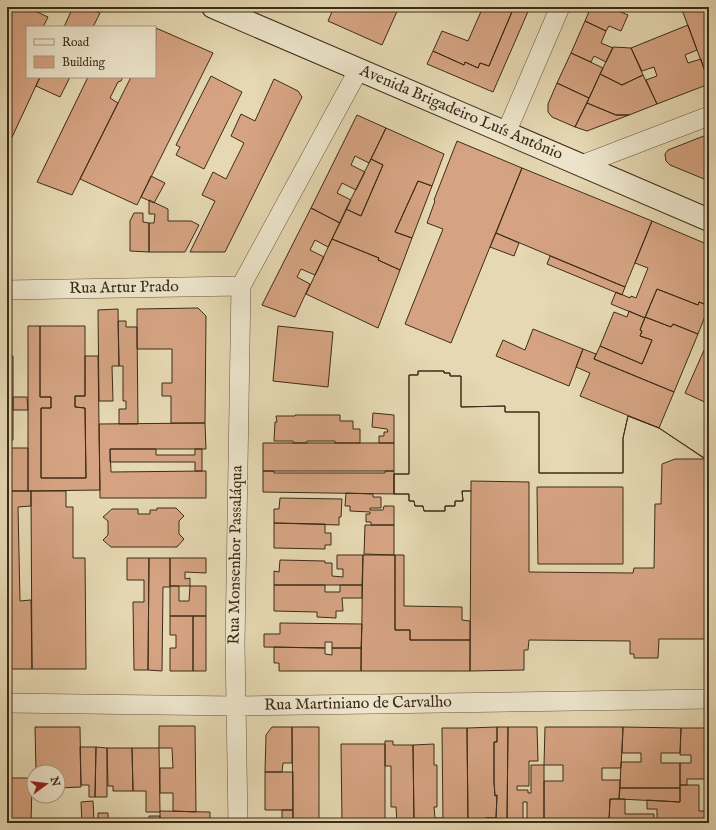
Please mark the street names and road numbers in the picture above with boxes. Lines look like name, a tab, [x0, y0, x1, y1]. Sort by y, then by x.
street label: Avenida Brigadeiro Luís Antônio	[356, 61, 566, 165]
street label: Rua Artur Prado	[69, 277, 179, 299]
street label: Rua Monsenhor Passaláqua	[224, 465, 248, 645]
street label: Rua Martiniano de Carvalho	[264, 692, 452, 716]

